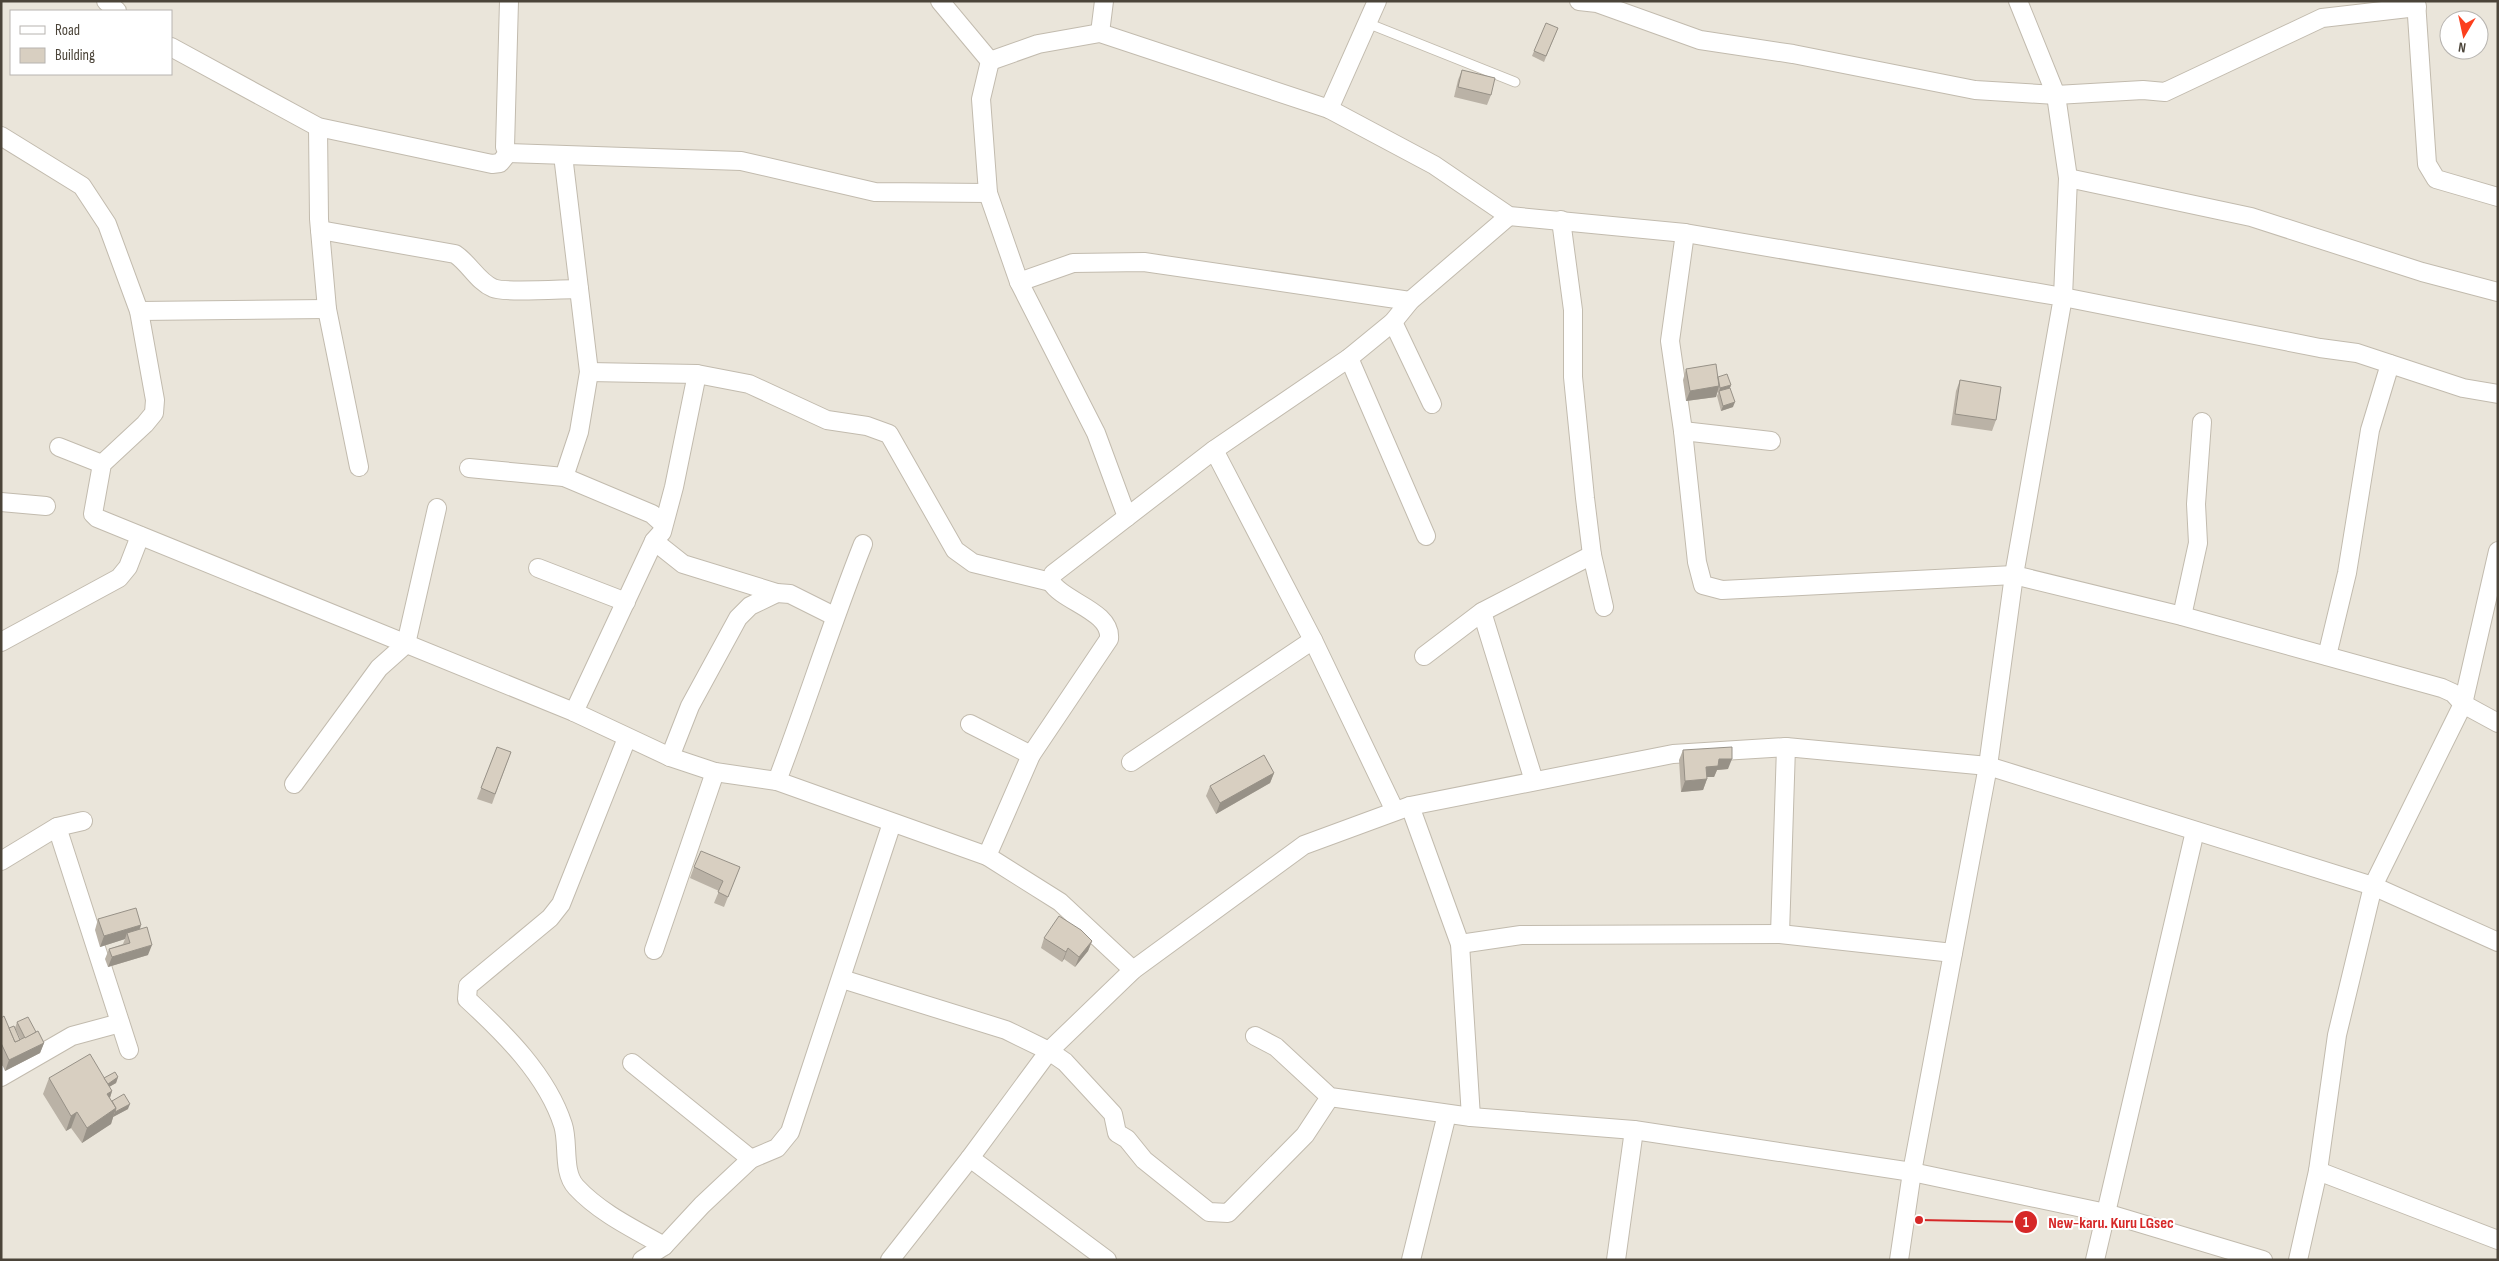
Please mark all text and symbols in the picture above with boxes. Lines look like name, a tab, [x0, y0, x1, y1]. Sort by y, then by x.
legend	[10, 10, 172, 75]
north arrow	[2439, 10, 2489, 60]
text: Road	[55, 21, 80, 40]
text: N	[2457, 38, 2467, 56]
text: Building	[55, 46, 95, 65]
callout: New-karu. Kuru LGsec	[2013, 1207, 2184, 1238]
text: 1	[2023, 1213, 2029, 1232]
text: New-karu. Kuru LGsec	[2048, 1214, 2174, 1233]

